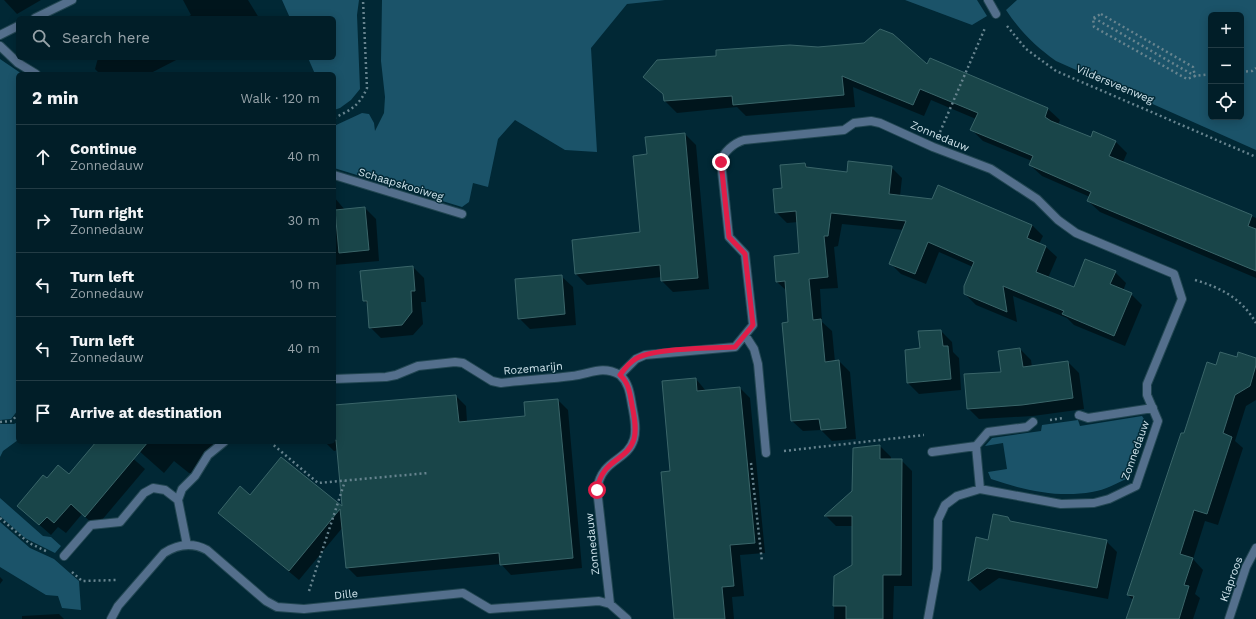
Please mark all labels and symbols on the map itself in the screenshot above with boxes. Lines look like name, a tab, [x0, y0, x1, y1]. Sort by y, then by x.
street label: Vildersveenweg	[1074, 62, 1156, 107]
street label: Zonnedauw	[909, 118, 971, 155]
route end	[712, 153, 730, 171]
street label: Schaapskooiweg	[357, 165, 445, 204]
street label: Rozemarijn	[503, 359, 563, 378]
street label: Zonnedauw	[1119, 419, 1152, 482]
route start	[588, 481, 606, 499]
street label: Zonnedauw	[583, 512, 602, 576]
street label: Klaproos	[1217, 555, 1246, 603]
street label: Dille	[333, 587, 359, 602]

